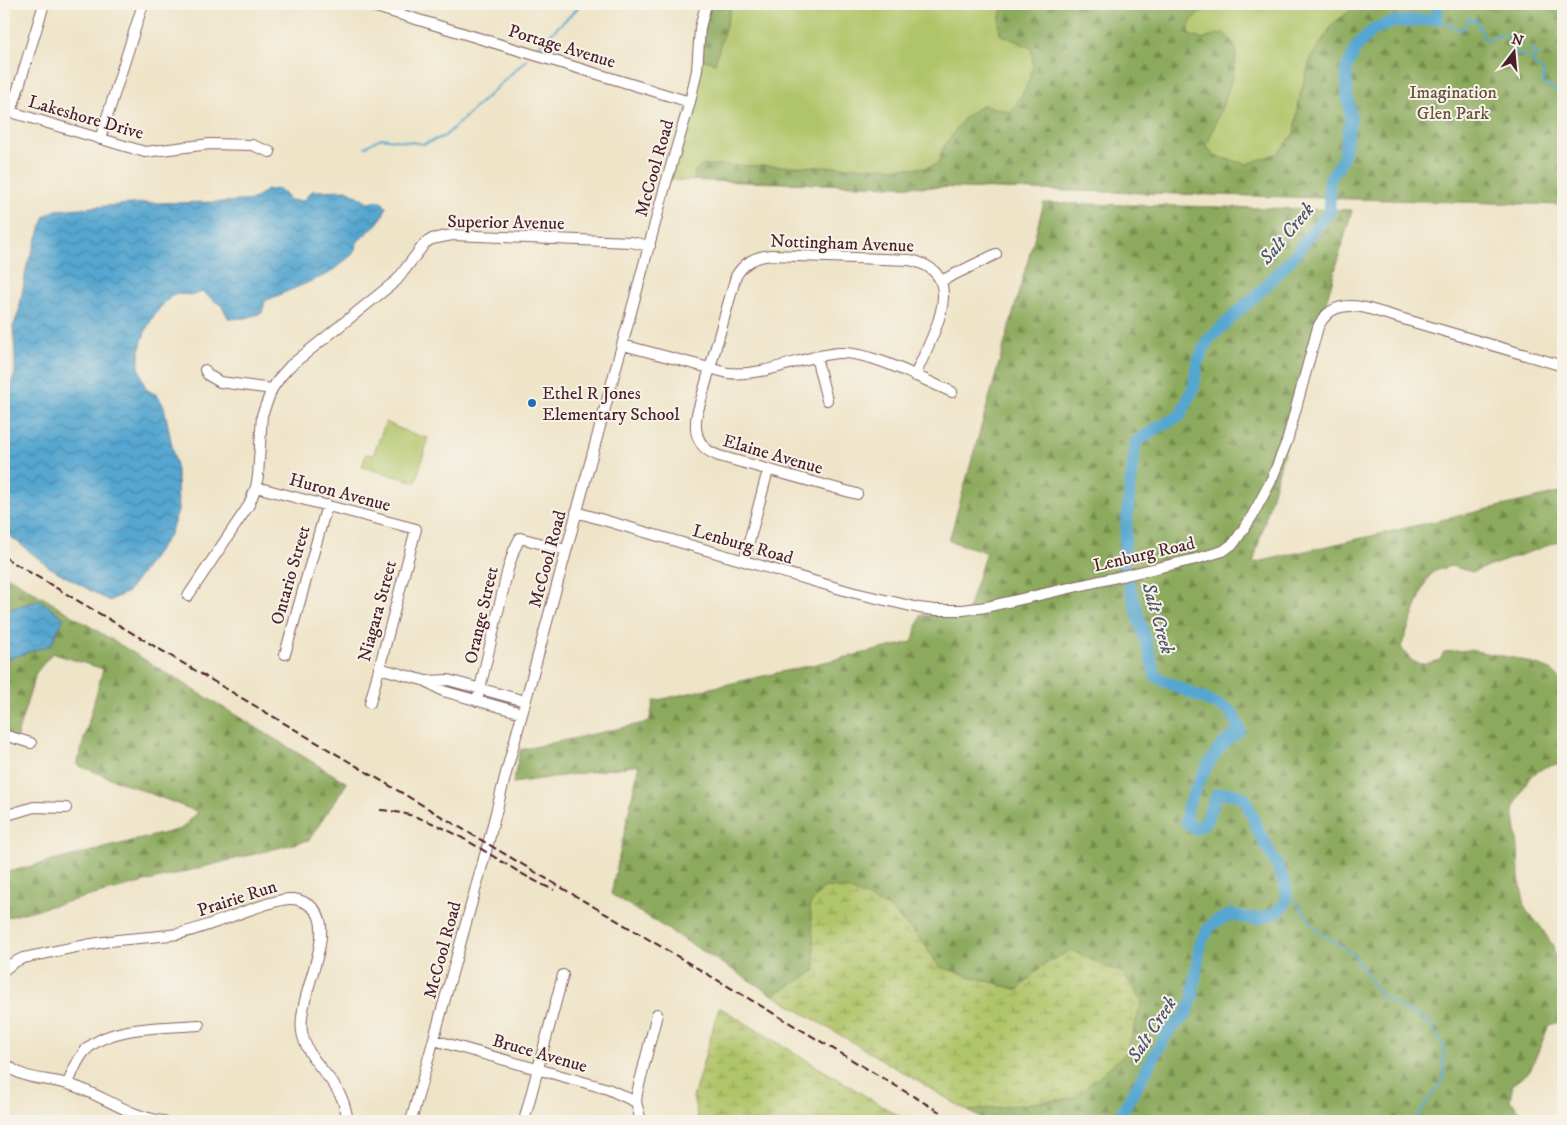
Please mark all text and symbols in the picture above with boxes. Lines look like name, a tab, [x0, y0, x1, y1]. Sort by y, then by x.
street label: Portage Avenue	[505, 20, 618, 74]
north arrow	[1490, 28, 1540, 78]
text: N	[1509, 30, 1526, 51]
park label: Imagination Glen Park	[1409, 82, 1497, 125]
street label: Lakeshore Drive	[25, 91, 146, 145]
street label: McCool Road	[631, 117, 679, 219]
water label: Salt Creek	[1254, 199, 1319, 270]
street label: Superior Avenue	[447, 211, 565, 235]
street label: Nottingham Avenue	[770, 230, 914, 258]
place label: Ethel R Jones Elementary School	[542, 383, 680, 426]
marker: Ethel R Jones Elementary School	[526, 397, 538, 409]
street label: Elaine Avenue	[720, 430, 825, 480]
street label: Huron Avenue	[287, 469, 393, 517]
street label: McCool Road	[524, 508, 572, 610]
street label: Lenburg Road	[690, 520, 796, 570]
street label: Ontario Street	[266, 523, 316, 627]
street label: Lenburg Road	[1091, 533, 1197, 577]
street label: Niagara Street	[354, 558, 402, 664]
street label: Orange Street	[460, 564, 504, 666]
water label: Salt Creek	[1136, 579, 1179, 657]
street label: Prairie Run	[195, 876, 280, 922]
street label: McCool Road	[419, 899, 467, 1001]
water label: Salt Creek	[1122, 993, 1182, 1068]
street label: Bruce Avenue	[490, 1030, 590, 1078]

